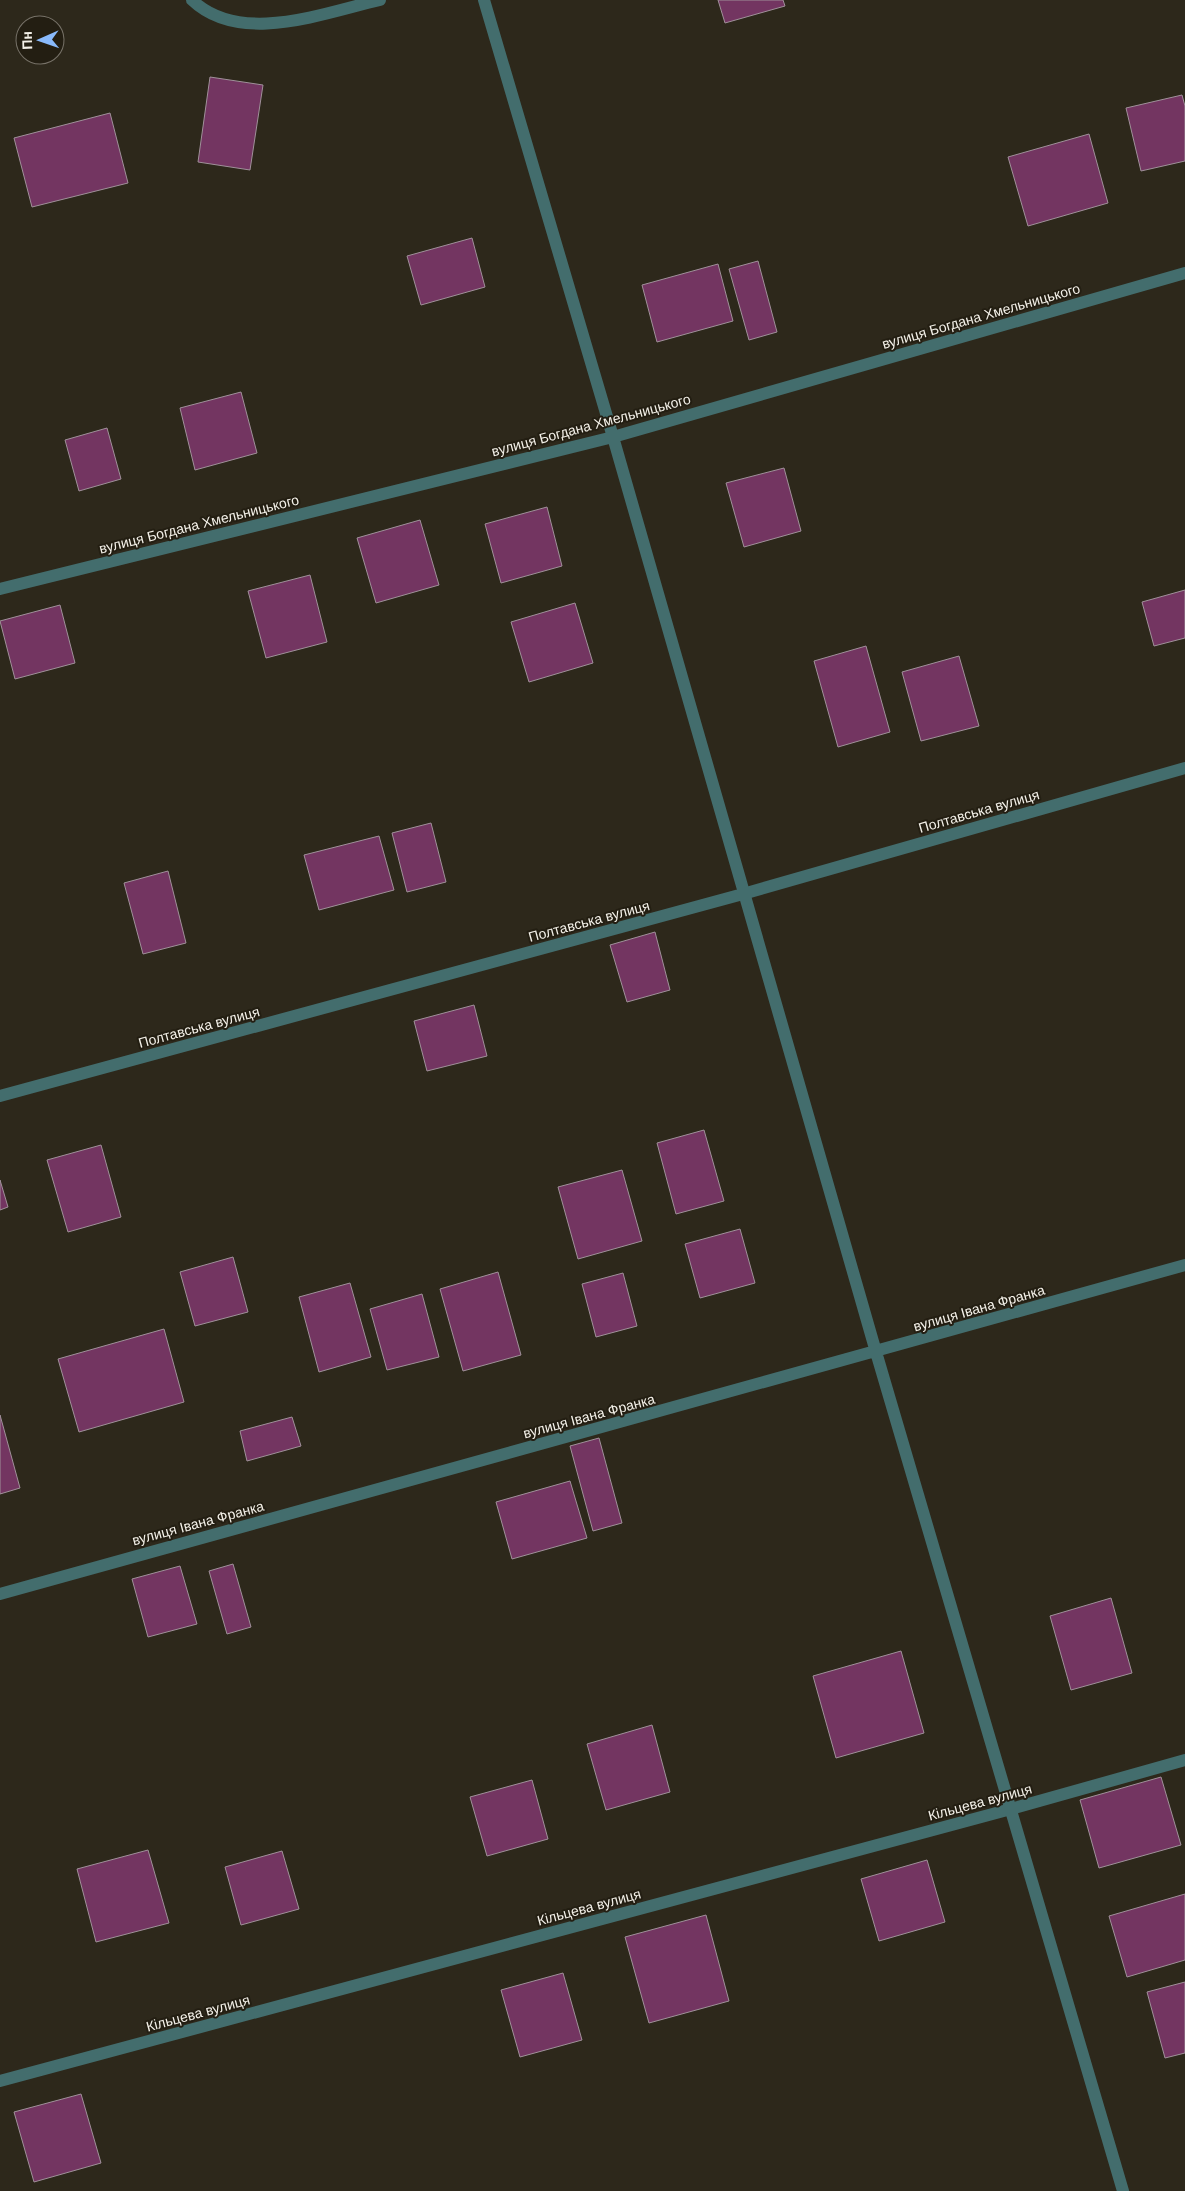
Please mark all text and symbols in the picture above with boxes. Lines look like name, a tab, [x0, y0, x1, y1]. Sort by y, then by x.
north arrow	[15, 15, 65, 65]
text: Пн	[19, 31, 35, 50]
street label: вулиця Богдана Хмельницького	[880, 280, 1082, 352]
street label: вулиця Богдана Хмельницького	[490, 391, 692, 459]
street label: вулиця Богдана Хмельницького	[97, 491, 301, 557]
street label: Полтавська вулиця	[917, 786, 1041, 836]
street label: Полтавська вулиця	[527, 897, 651, 945]
street label: Полтавська вулиця	[137, 1003, 261, 1051]
street label: вулиця Івана Франка	[912, 1282, 1047, 1334]
street label: вулиця Івана Франка	[521, 1391, 657, 1441]
street label: вулиця Івана Франка	[130, 1498, 266, 1548]
street label: Кільцева вулиця	[926, 1780, 1034, 1824]
street label: Кільцева вулиця	[535, 1885, 643, 1929]
street label: Кільцева вулиця	[144, 1991, 252, 2035]

